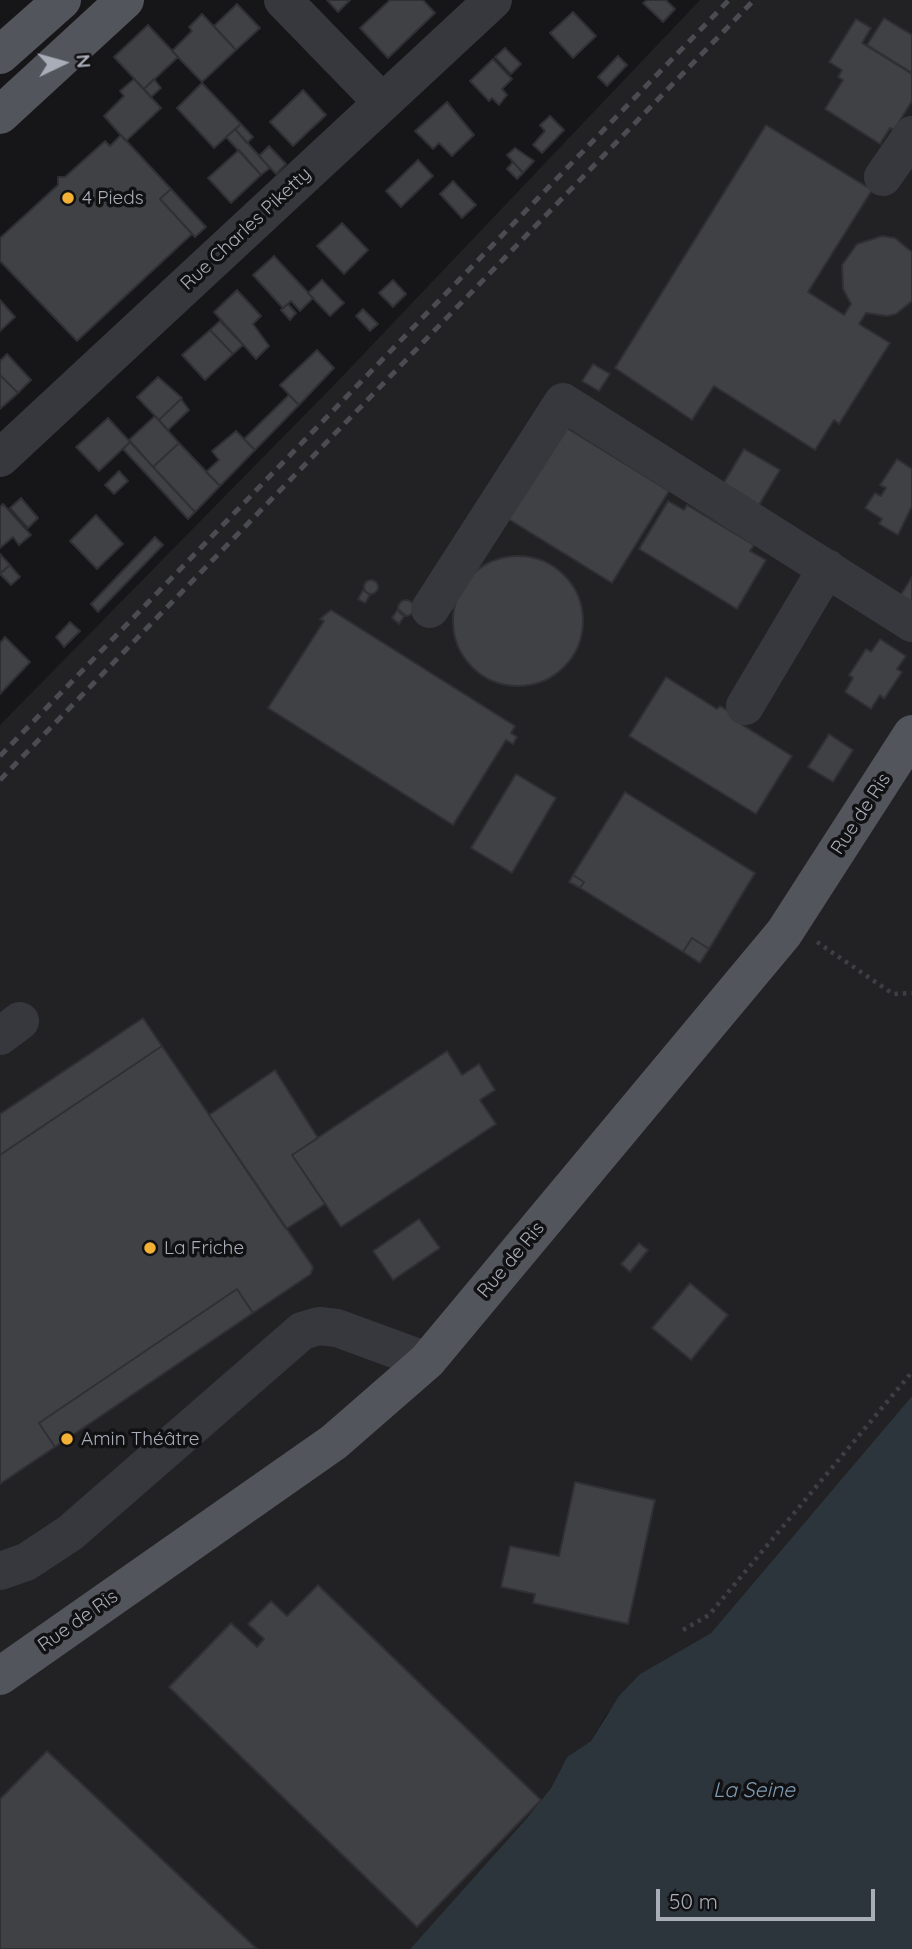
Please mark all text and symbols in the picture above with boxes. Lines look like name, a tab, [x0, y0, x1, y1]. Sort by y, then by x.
north arrow	[28, 28, 98, 98]
text: N	[71, 53, 96, 69]
street label: Rue Charles Piketty	[176, 163, 316, 295]
place label: 4 Pieds	[82, 187, 144, 209]
marker: 4 Pieds	[60, 190, 76, 206]
street label: Rue de Ris	[826, 769, 896, 859]
street label: Rue de Ris	[473, 1217, 549, 1303]
place label: La Friche	[164, 1237, 244, 1259]
marker: La Friche	[142, 1240, 158, 1256]
place label: Amin Théâtre	[81, 1428, 200, 1450]
marker: Amin Théâtre	[59, 1431, 75, 1447]
street label: Rue de Ris	[34, 1585, 122, 1657]
water label: La Seine	[713, 1778, 795, 1804]
scale bar	[660, 1876, 879, 1920]
text: 50 m	[669, 1888, 718, 1914]

